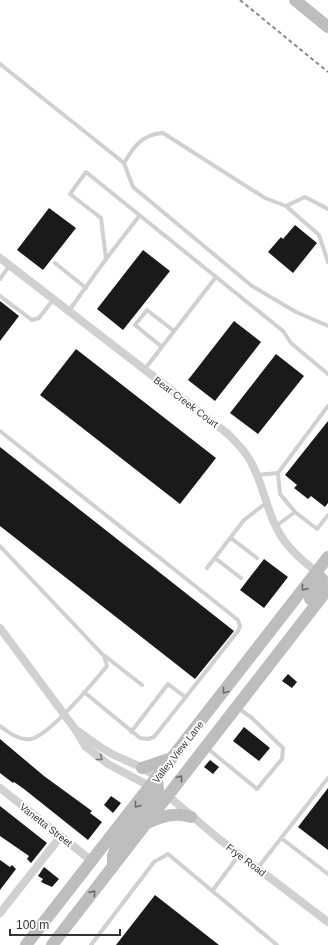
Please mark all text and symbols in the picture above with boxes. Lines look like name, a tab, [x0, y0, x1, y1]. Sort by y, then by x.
street label: Bear Creek Court	[152, 374, 221, 430]
one-way arrow	[301, 584, 309, 591]
one-way arrow	[223, 686, 230, 693]
street label: Valley View Lane	[150, 718, 206, 785]
one-way arrow	[96, 753, 103, 760]
one-way arrow	[176, 775, 183, 782]
one-way arrow	[134, 800, 141, 807]
street label: Vanetta Street	[18, 801, 74, 849]
street label: Frye Road	[224, 842, 268, 878]
one-way arrow	[89, 890, 96, 897]
scale bar	[10, 911, 120, 937]
text: 100 m	[16, 918, 49, 932]

